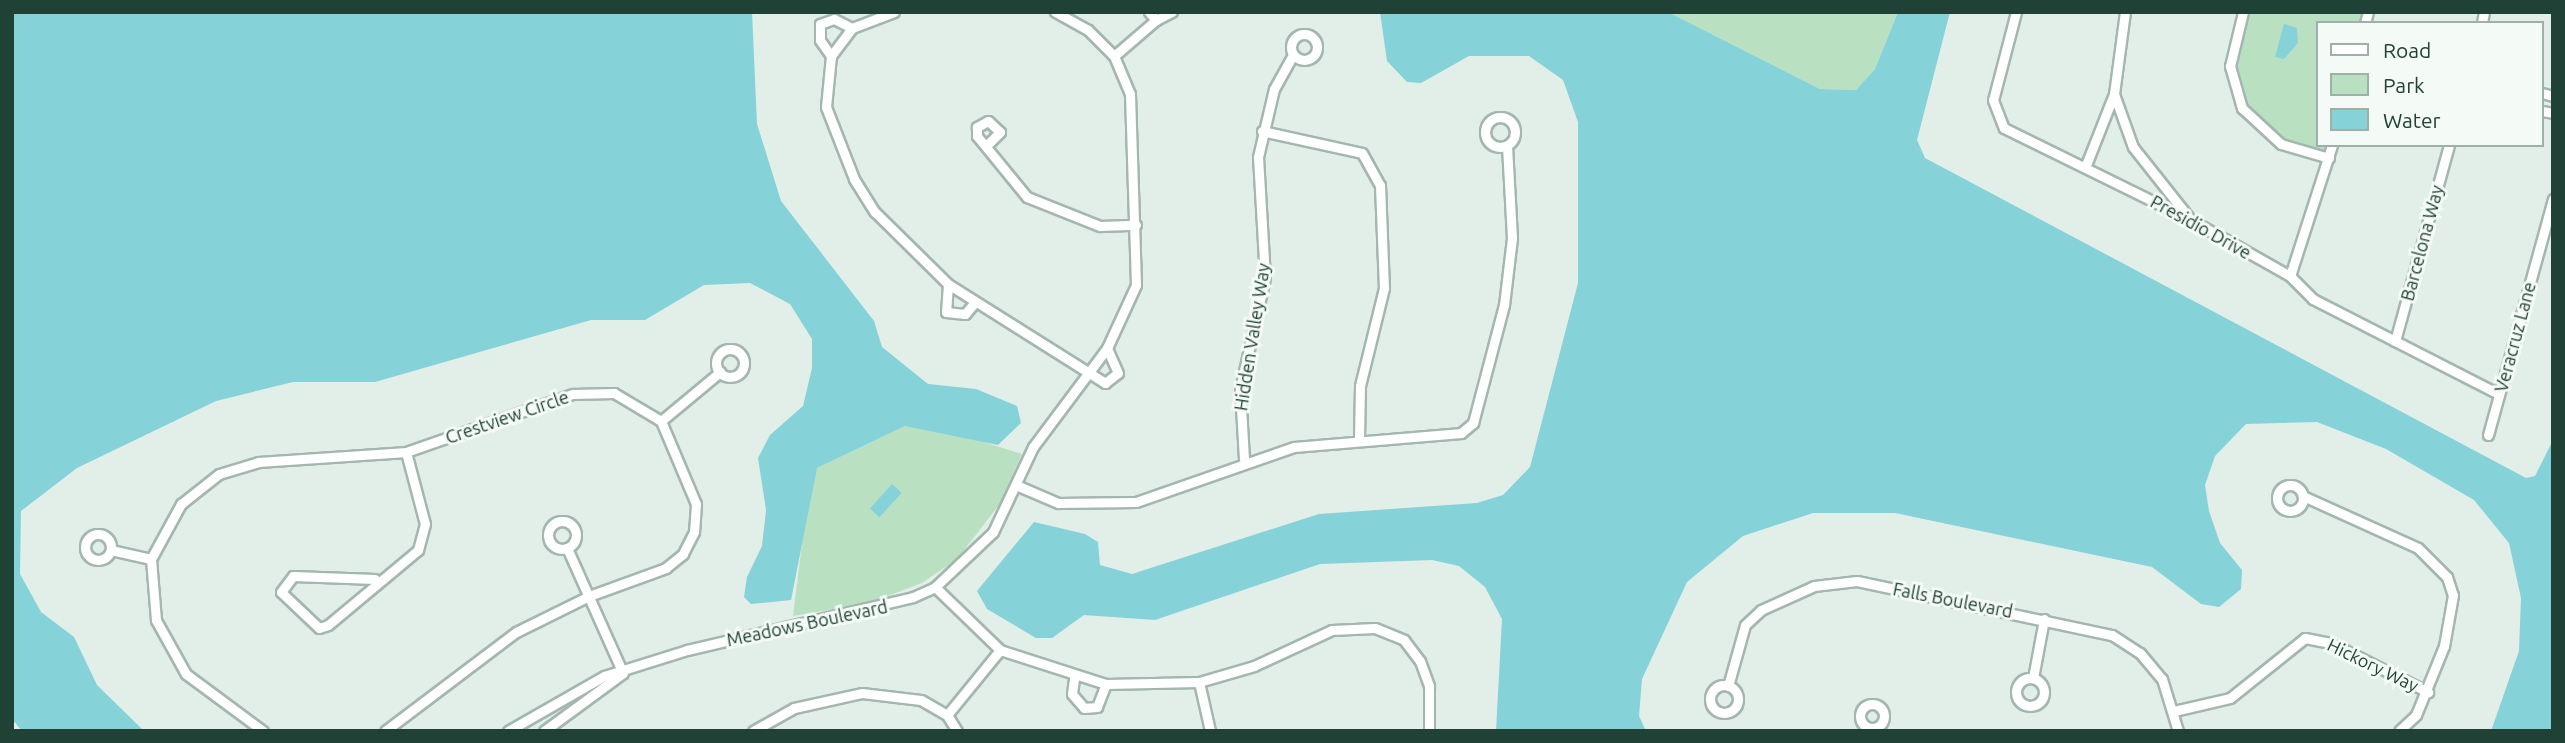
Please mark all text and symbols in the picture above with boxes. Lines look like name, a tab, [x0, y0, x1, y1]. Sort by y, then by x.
legend	[2316, 21, 2544, 147]
text: Road	[2383, 38, 2431, 62]
text: Park	[2383, 73, 2425, 97]
text: Water	[2383, 108, 2441, 132]
street label: Barcelona Way	[2396, 183, 2448, 303]
street label: Presidio Drive	[2147, 190, 2255, 264]
street label: Hidden Valley Way	[1230, 262, 1274, 412]
street label: Veracruz Lane	[2490, 279, 2540, 395]
street label: Crestview Circle	[442, 386, 572, 448]
street label: Falls Boulevard	[1891, 578, 2015, 622]
street label: Meadows Boulevard	[725, 595, 889, 651]
street label: Hickory Way	[2324, 634, 2422, 696]

